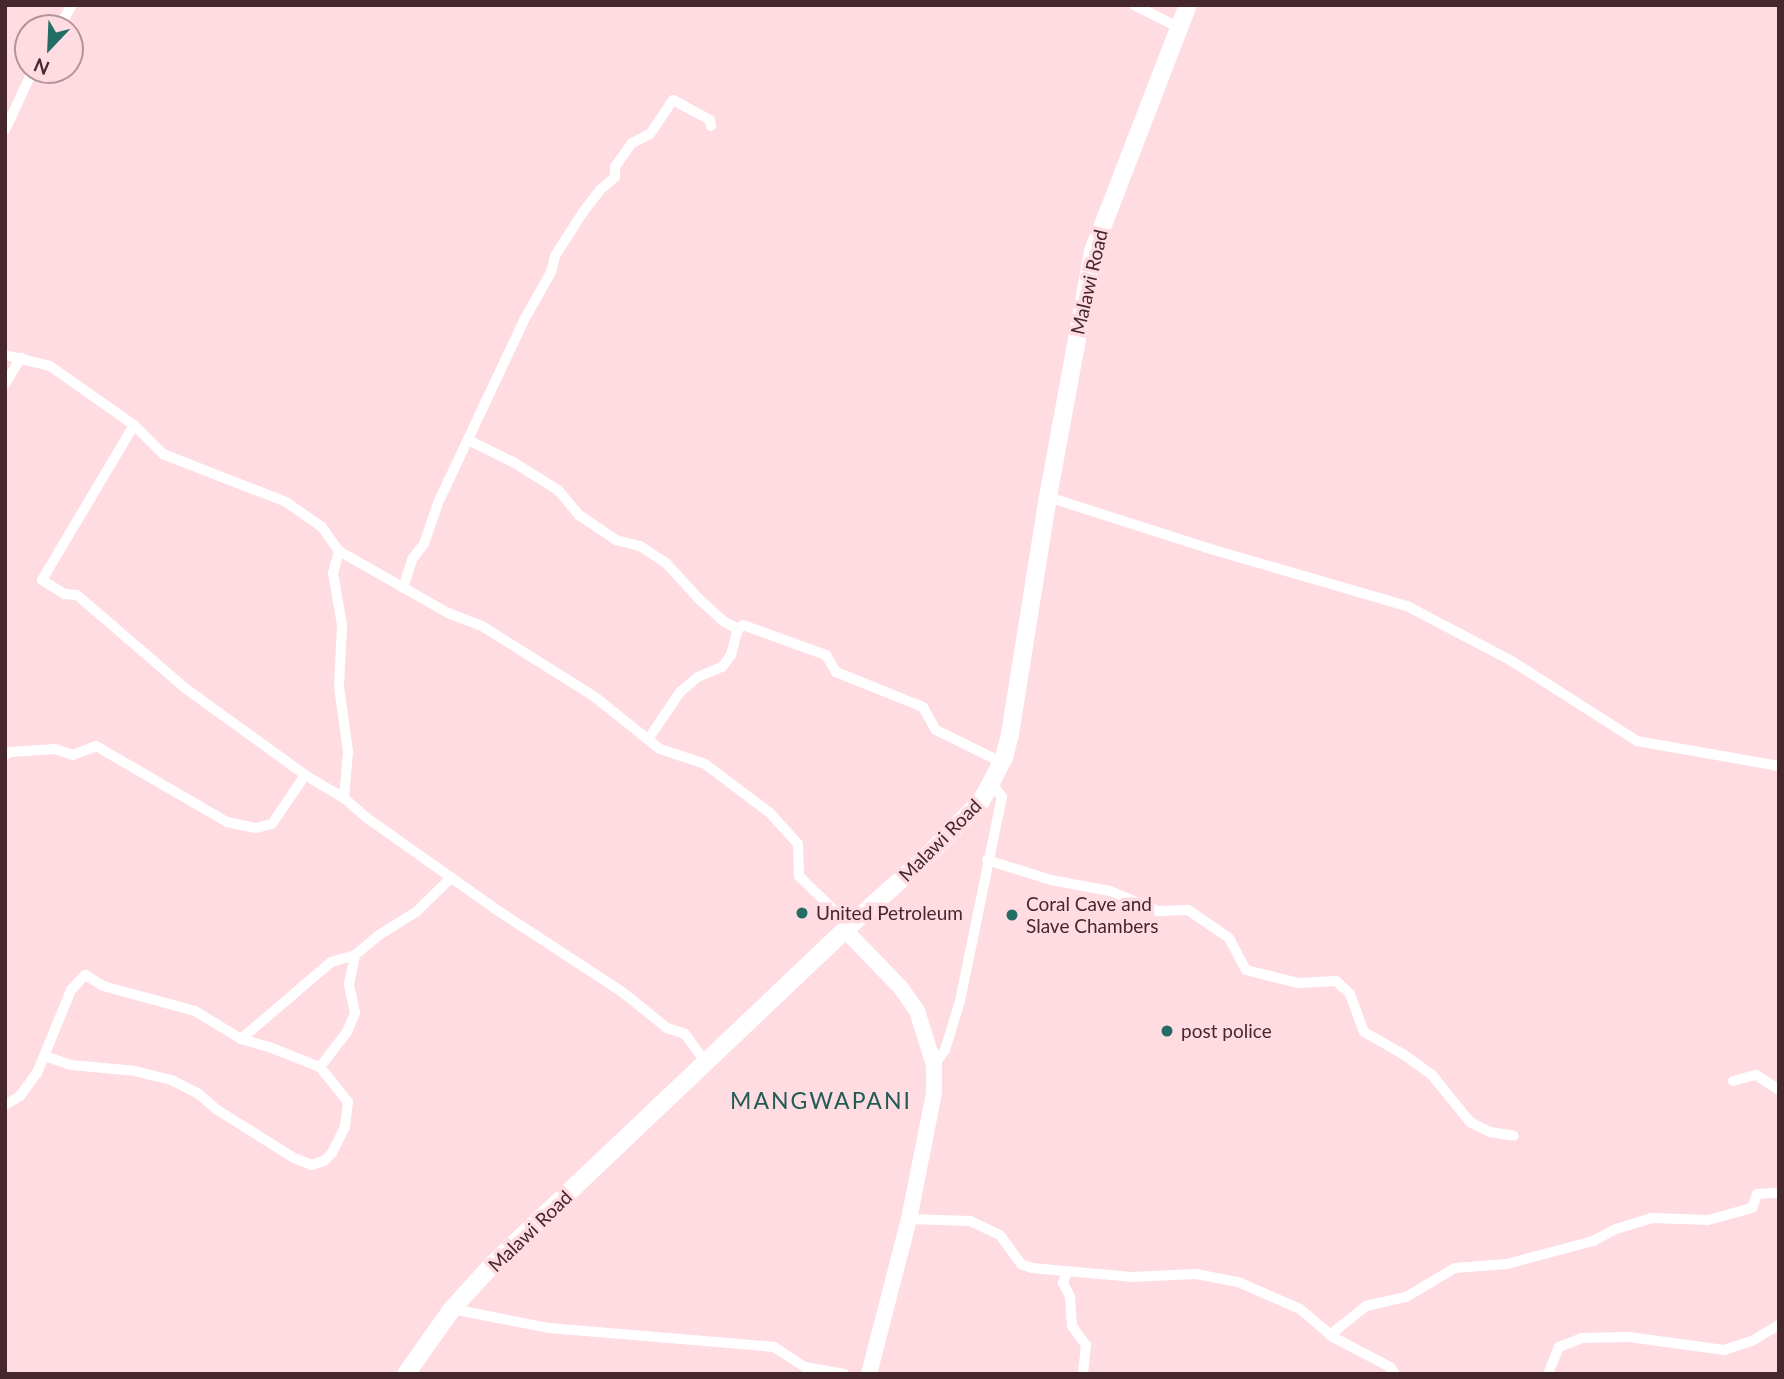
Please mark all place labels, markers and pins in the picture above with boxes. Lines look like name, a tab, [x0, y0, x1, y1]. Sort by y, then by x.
place label: Coral Cave and Slave Chambers	[1026, 893, 1158, 937]
place label: United Petroleum	[816, 902, 963, 924]
marker: United Petroleum	[794, 905, 810, 921]
marker: Coral Cave and Slave Chambers	[1004, 907, 1020, 923]
place label: post police	[1181, 1020, 1272, 1042]
marker: post police	[1159, 1023, 1175, 1039]

